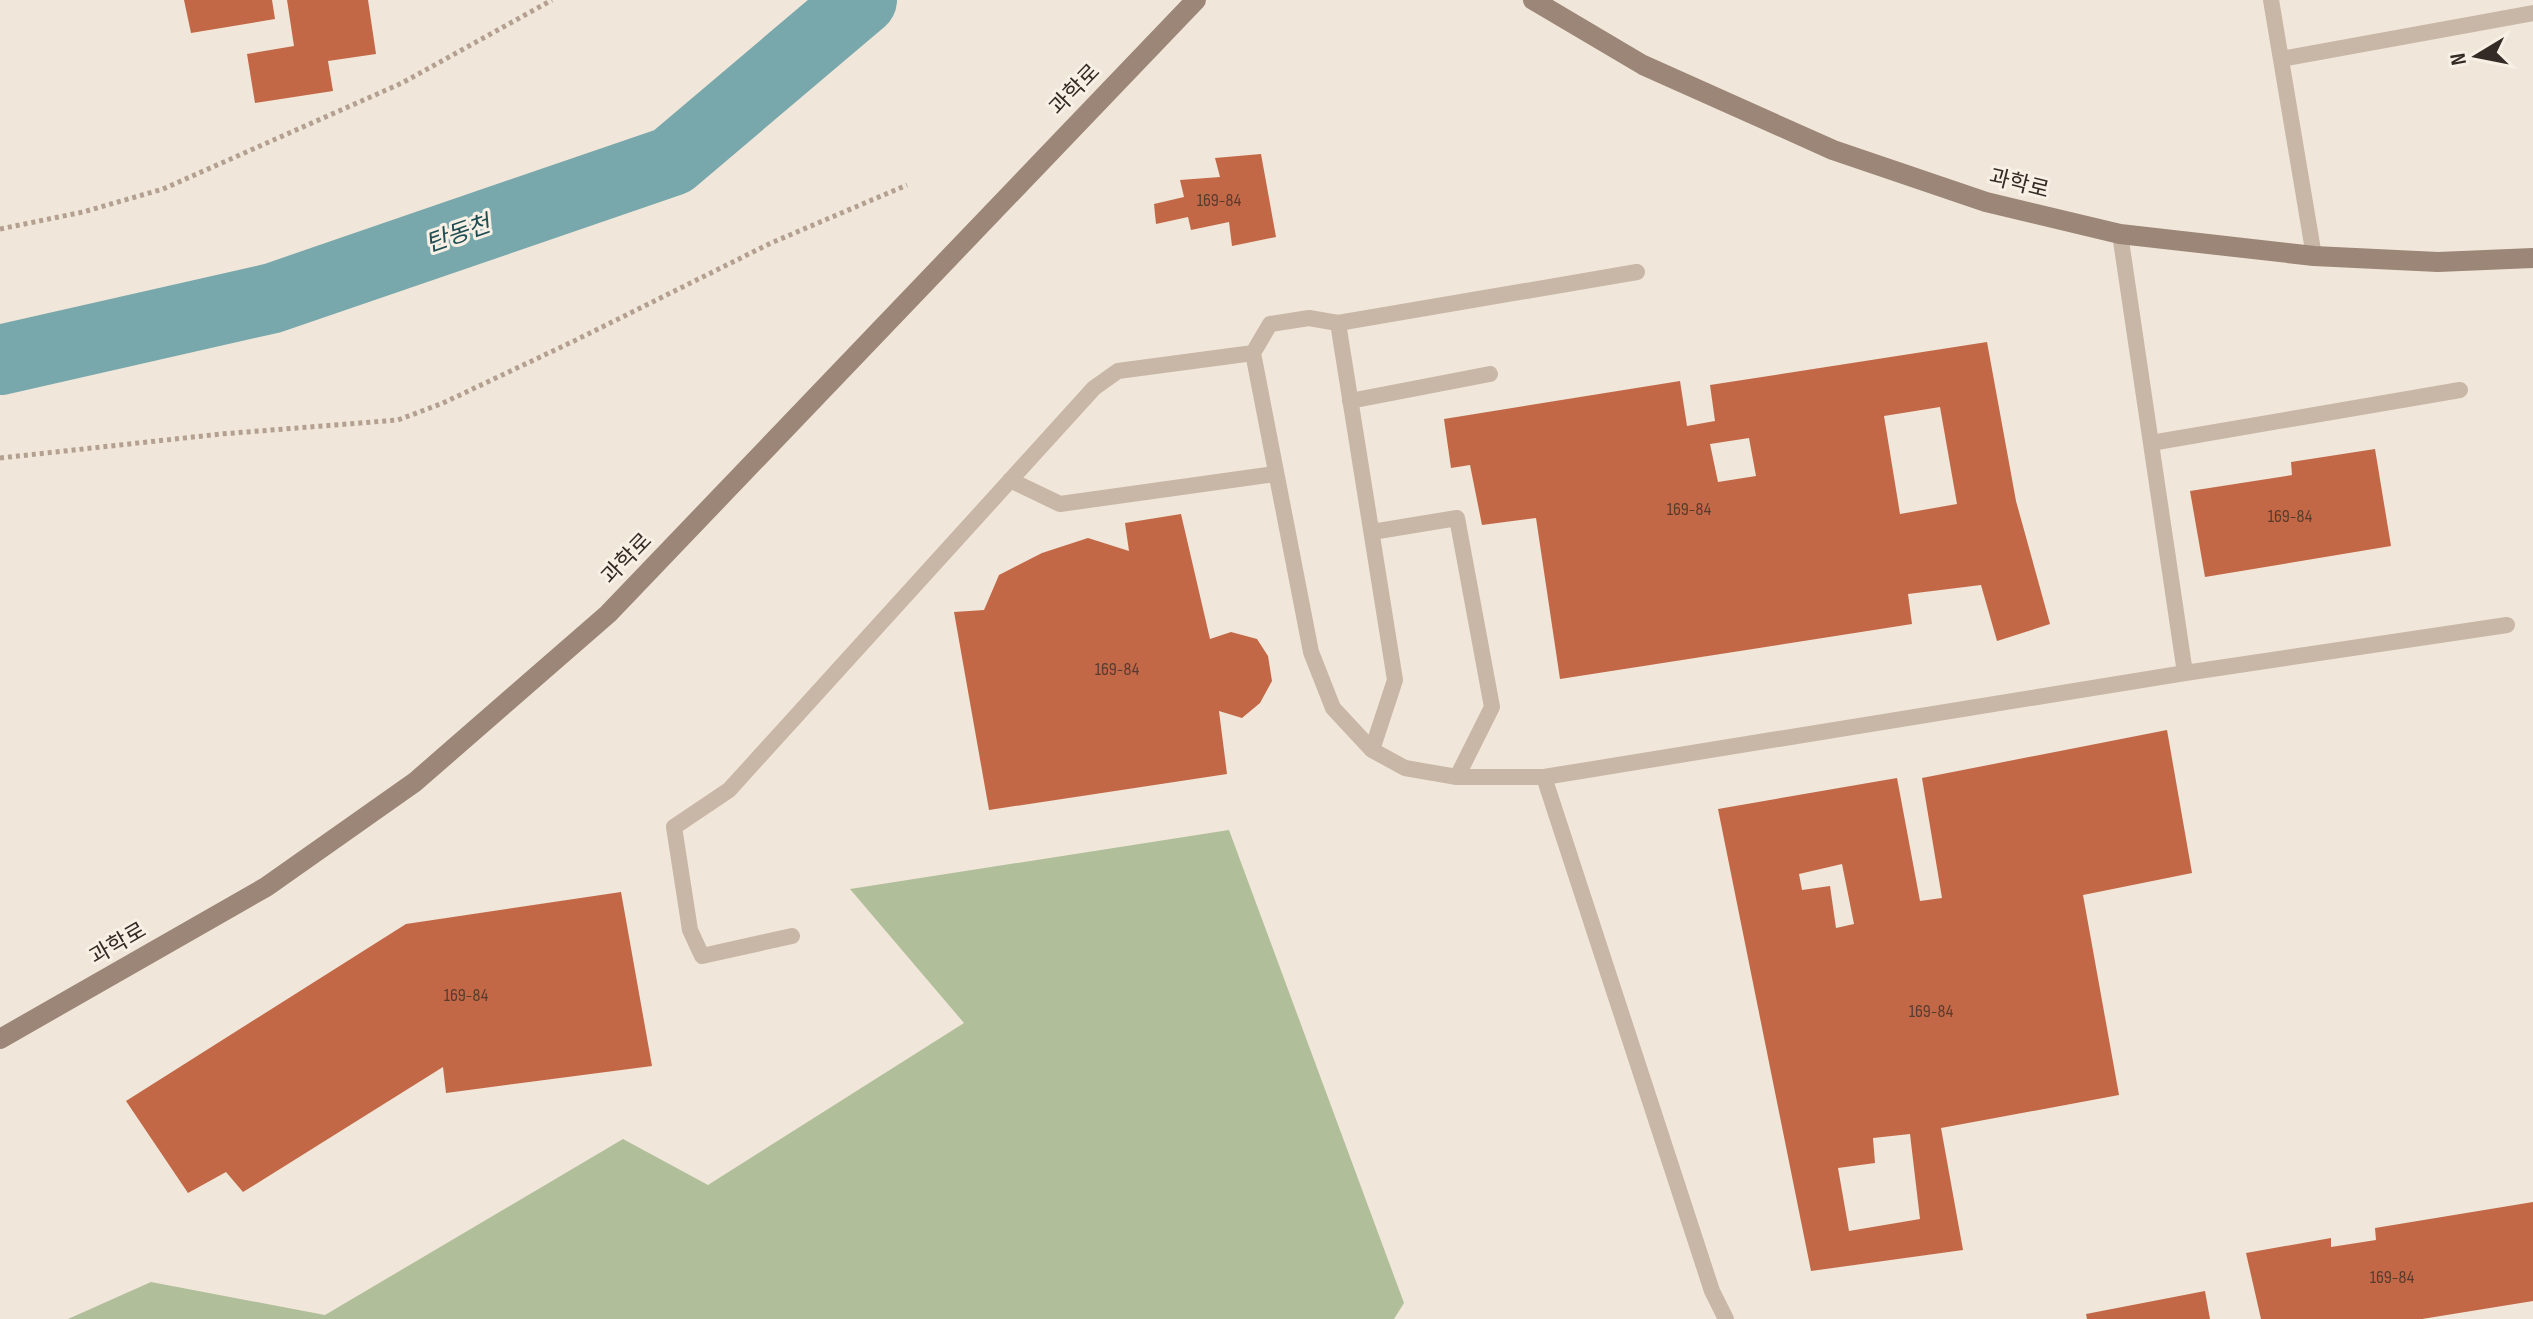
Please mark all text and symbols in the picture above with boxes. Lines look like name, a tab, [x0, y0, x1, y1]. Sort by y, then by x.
north arrow	[2437, 16, 2517, 96]
text: N	[2444, 51, 2473, 67]
street label: 과학로	[1044, 59, 1106, 121]
street label: 과학로	[1986, 164, 2052, 204]
house number: 169-84	[1197, 190, 1242, 211]
water label: 탄동천	[422, 209, 497, 258]
house number: 169-84	[1667, 499, 1712, 520]
house number: 169-84	[2268, 506, 2313, 527]
street label: 과학로	[596, 528, 658, 590]
house number: 169-84	[1095, 659, 1140, 680]
street label: 과학로	[85, 917, 151, 971]
house number: 169-84	[444, 985, 489, 1006]
house number: 169-84	[1909, 1001, 1954, 1022]
house number: 169-84	[2370, 1267, 2415, 1288]

